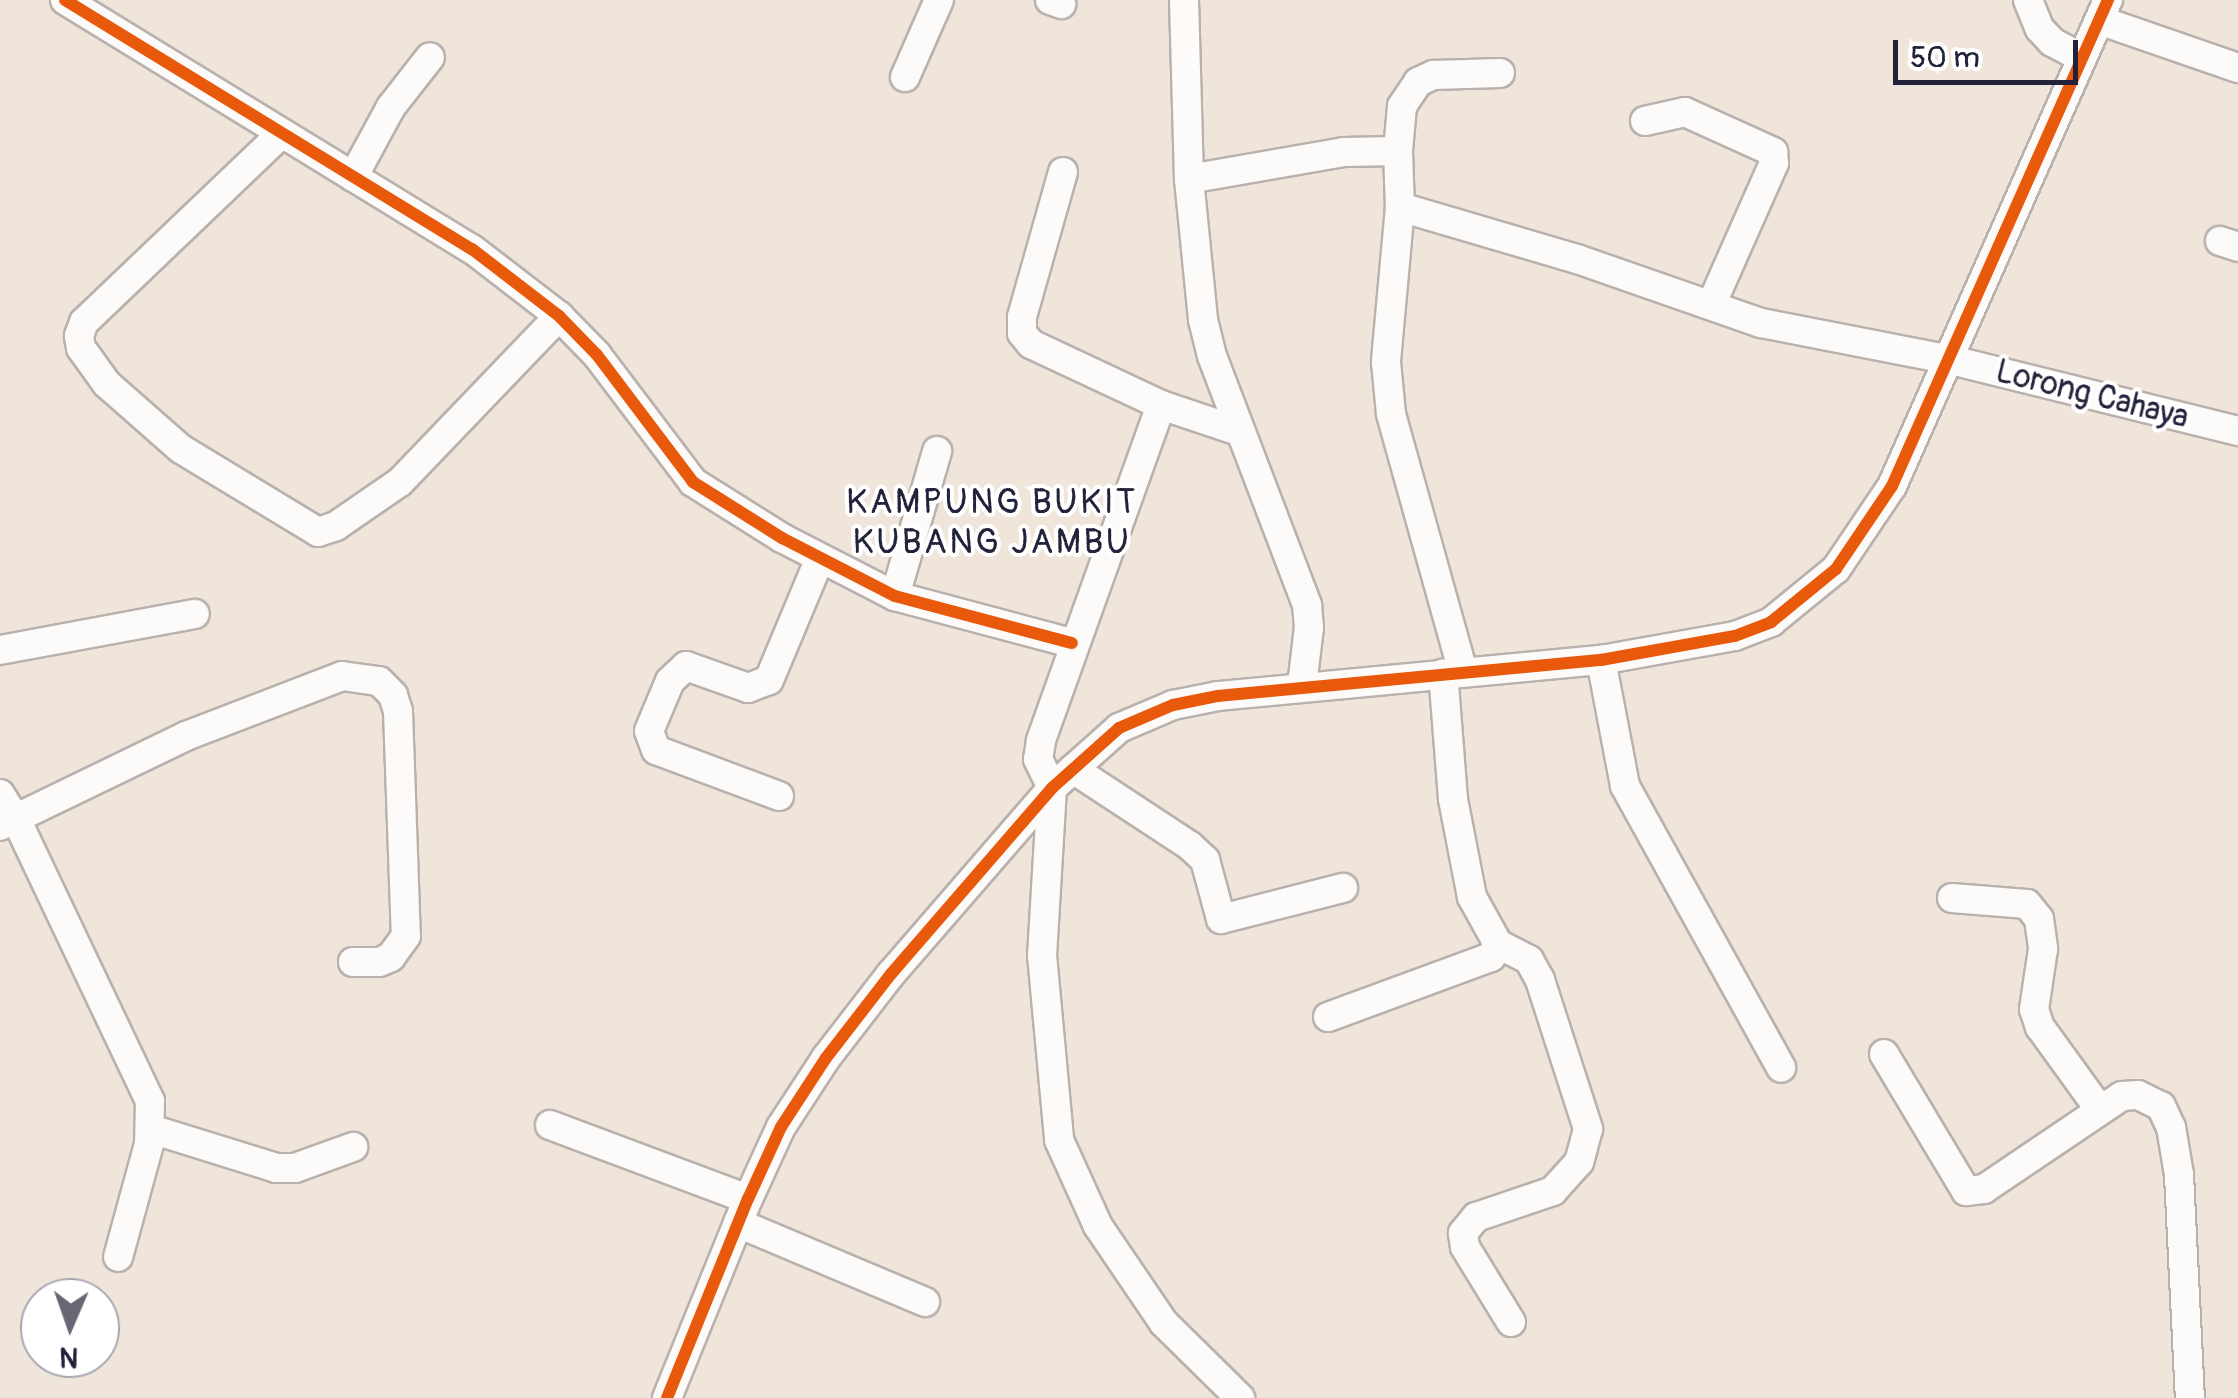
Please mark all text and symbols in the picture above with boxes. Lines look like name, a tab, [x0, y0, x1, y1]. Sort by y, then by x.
scale bar	[1898, 20, 2083, 82]
text: 50 m	[1910, 39, 1980, 76]
street label: Lorong Cahaya	[1992, 353, 2192, 437]
district label: KAMPUNG BUKIT KUBANG JAMBU	[846, 481, 1138, 563]
north arrow	[20, 1278, 120, 1378]
text: N	[59, 1339, 79, 1374]

